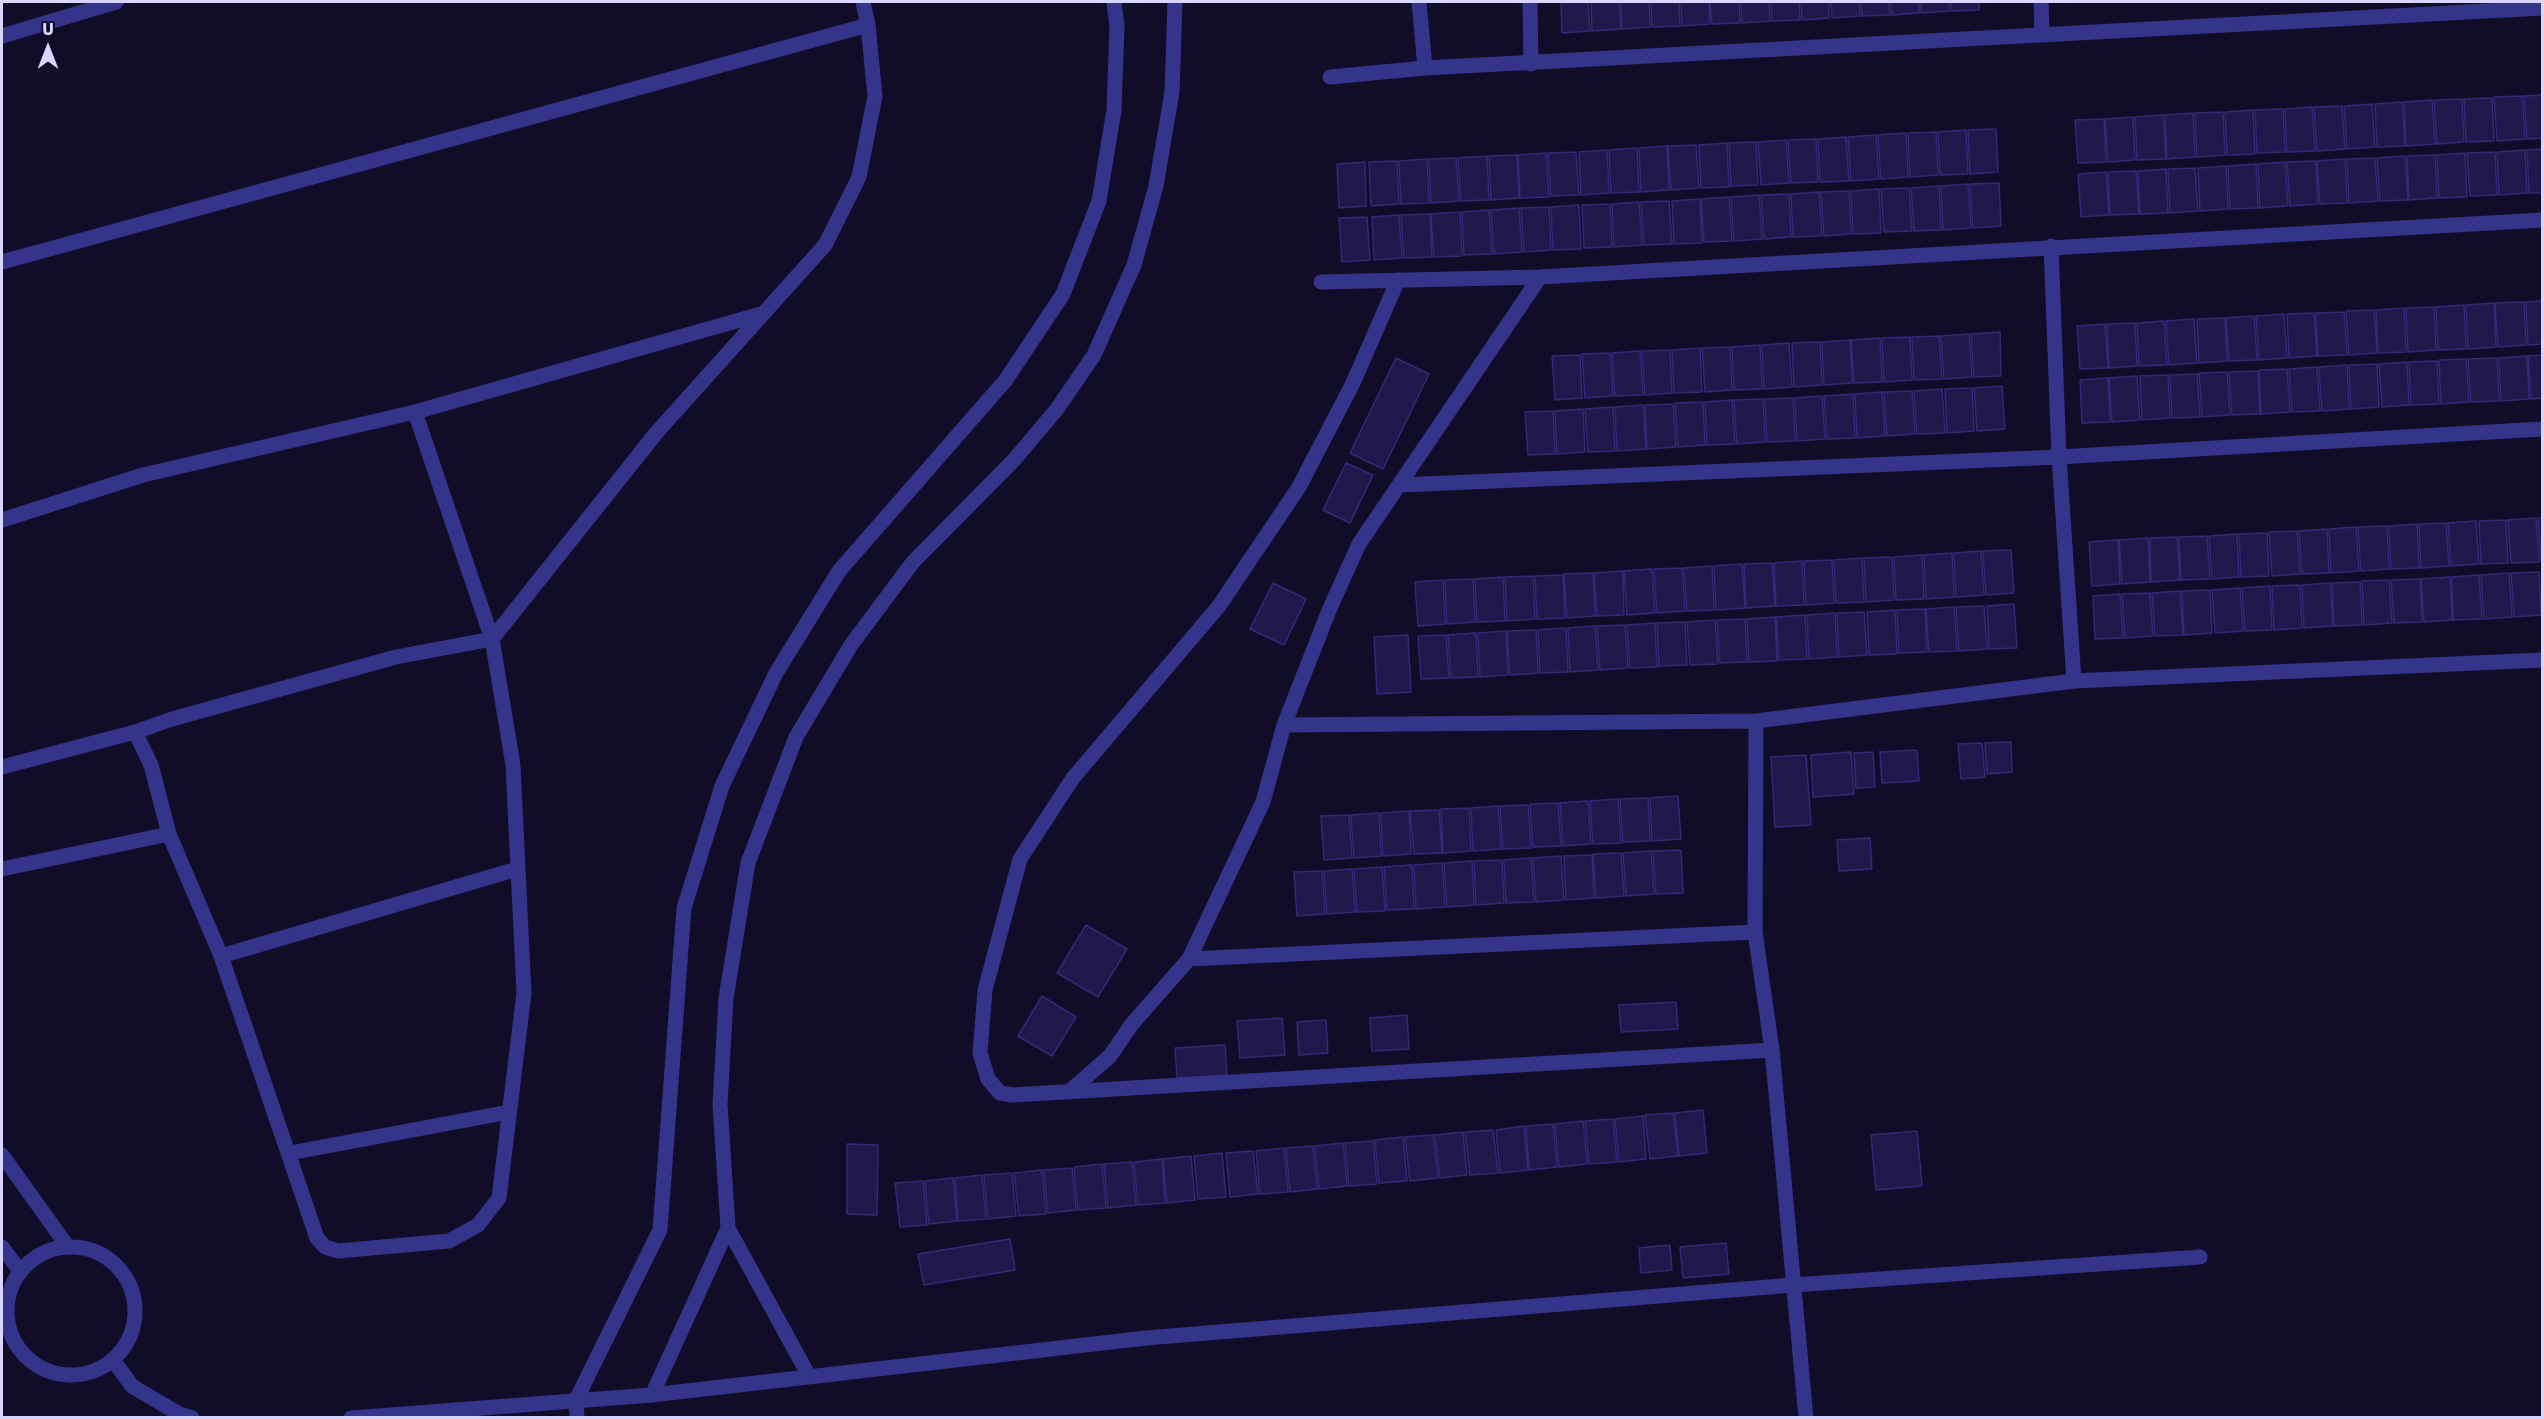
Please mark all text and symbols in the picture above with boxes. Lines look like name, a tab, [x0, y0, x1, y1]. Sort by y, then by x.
north arrow	[18, 18, 78, 78]
text: U	[42, 20, 54, 39]

